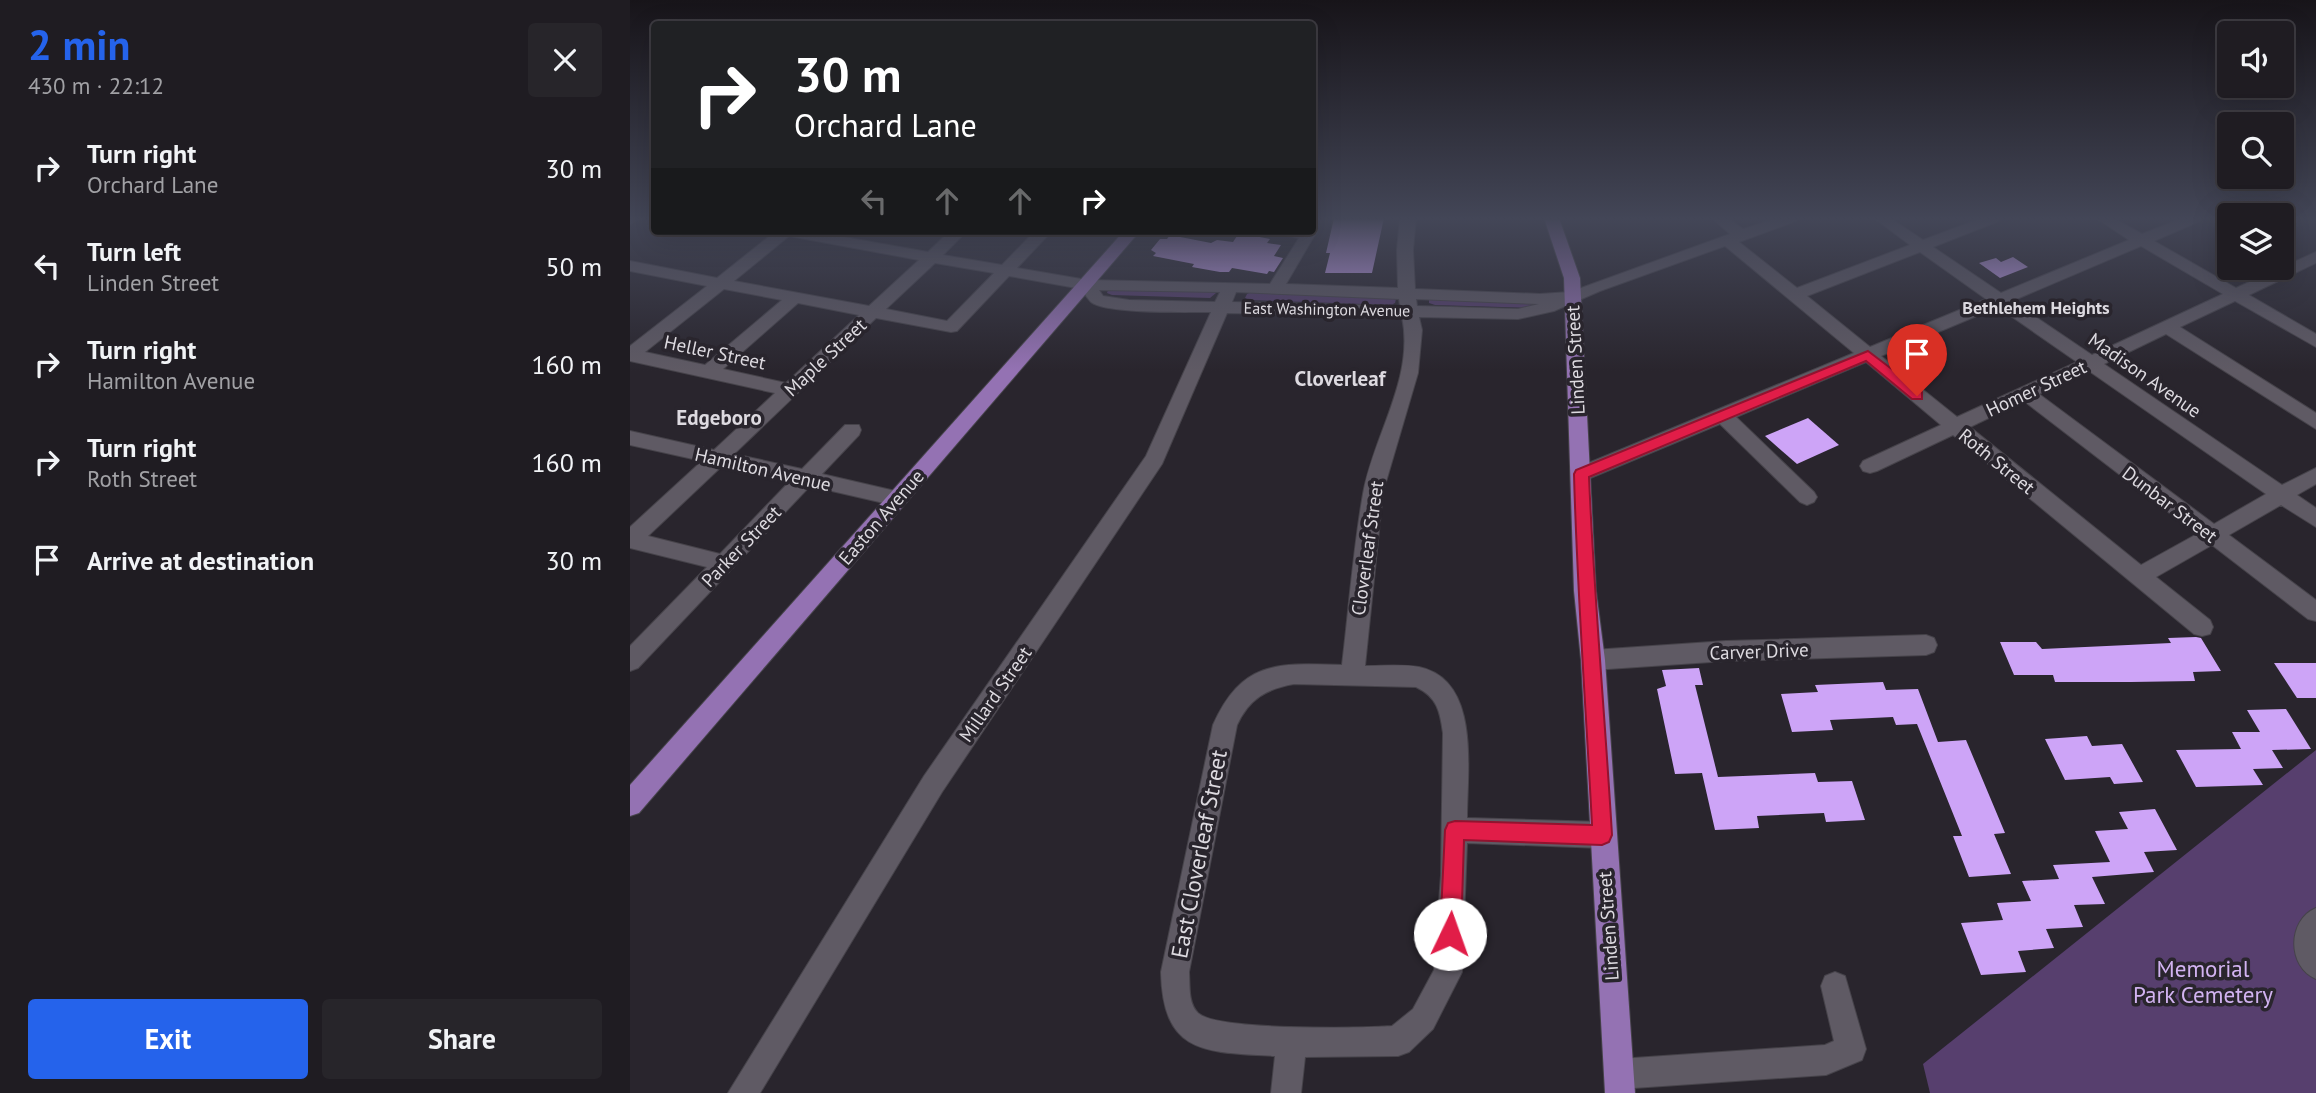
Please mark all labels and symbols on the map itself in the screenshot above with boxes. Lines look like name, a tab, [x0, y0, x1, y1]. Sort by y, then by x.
district label: Bethlehem Heights	[1962, 296, 2110, 319]
street label: East Washington Avenue	[1244, 298, 1410, 320]
street label: Linden Street	[1560, 304, 1590, 415]
street label: Maple Street	[779, 313, 871, 401]
pin	[1887, 324, 1947, 396]
street label: Madison Avenue	[2084, 327, 2206, 423]
street label: Heller Street	[662, 330, 769, 375]
street label: Homer Street	[1982, 354, 2091, 422]
district label: Cloverleaf	[1295, 365, 1387, 392]
district label: Edgeboro	[676, 404, 762, 431]
street label: Roth Street	[1954, 423, 2040, 499]
street label: Hamilton Avenue	[693, 442, 833, 496]
street label: Dunbar Street	[2118, 460, 2223, 548]
street label: Easton Avenue	[833, 465, 929, 569]
street label: Cloverleaf Street	[1346, 479, 1388, 617]
street label: Parker Street	[696, 500, 786, 592]
street label: Carver Drive	[1709, 637, 1809, 665]
street label: Millard Street	[953, 641, 1037, 746]
street label: East Cloverleaf Street	[1164, 747, 1233, 961]
street label: Linden Street	[1592, 870, 1624, 981]
position arrow	[1413, 897, 1487, 971]
park label: Memorial Park Cemetery	[2133, 954, 2273, 1009]

